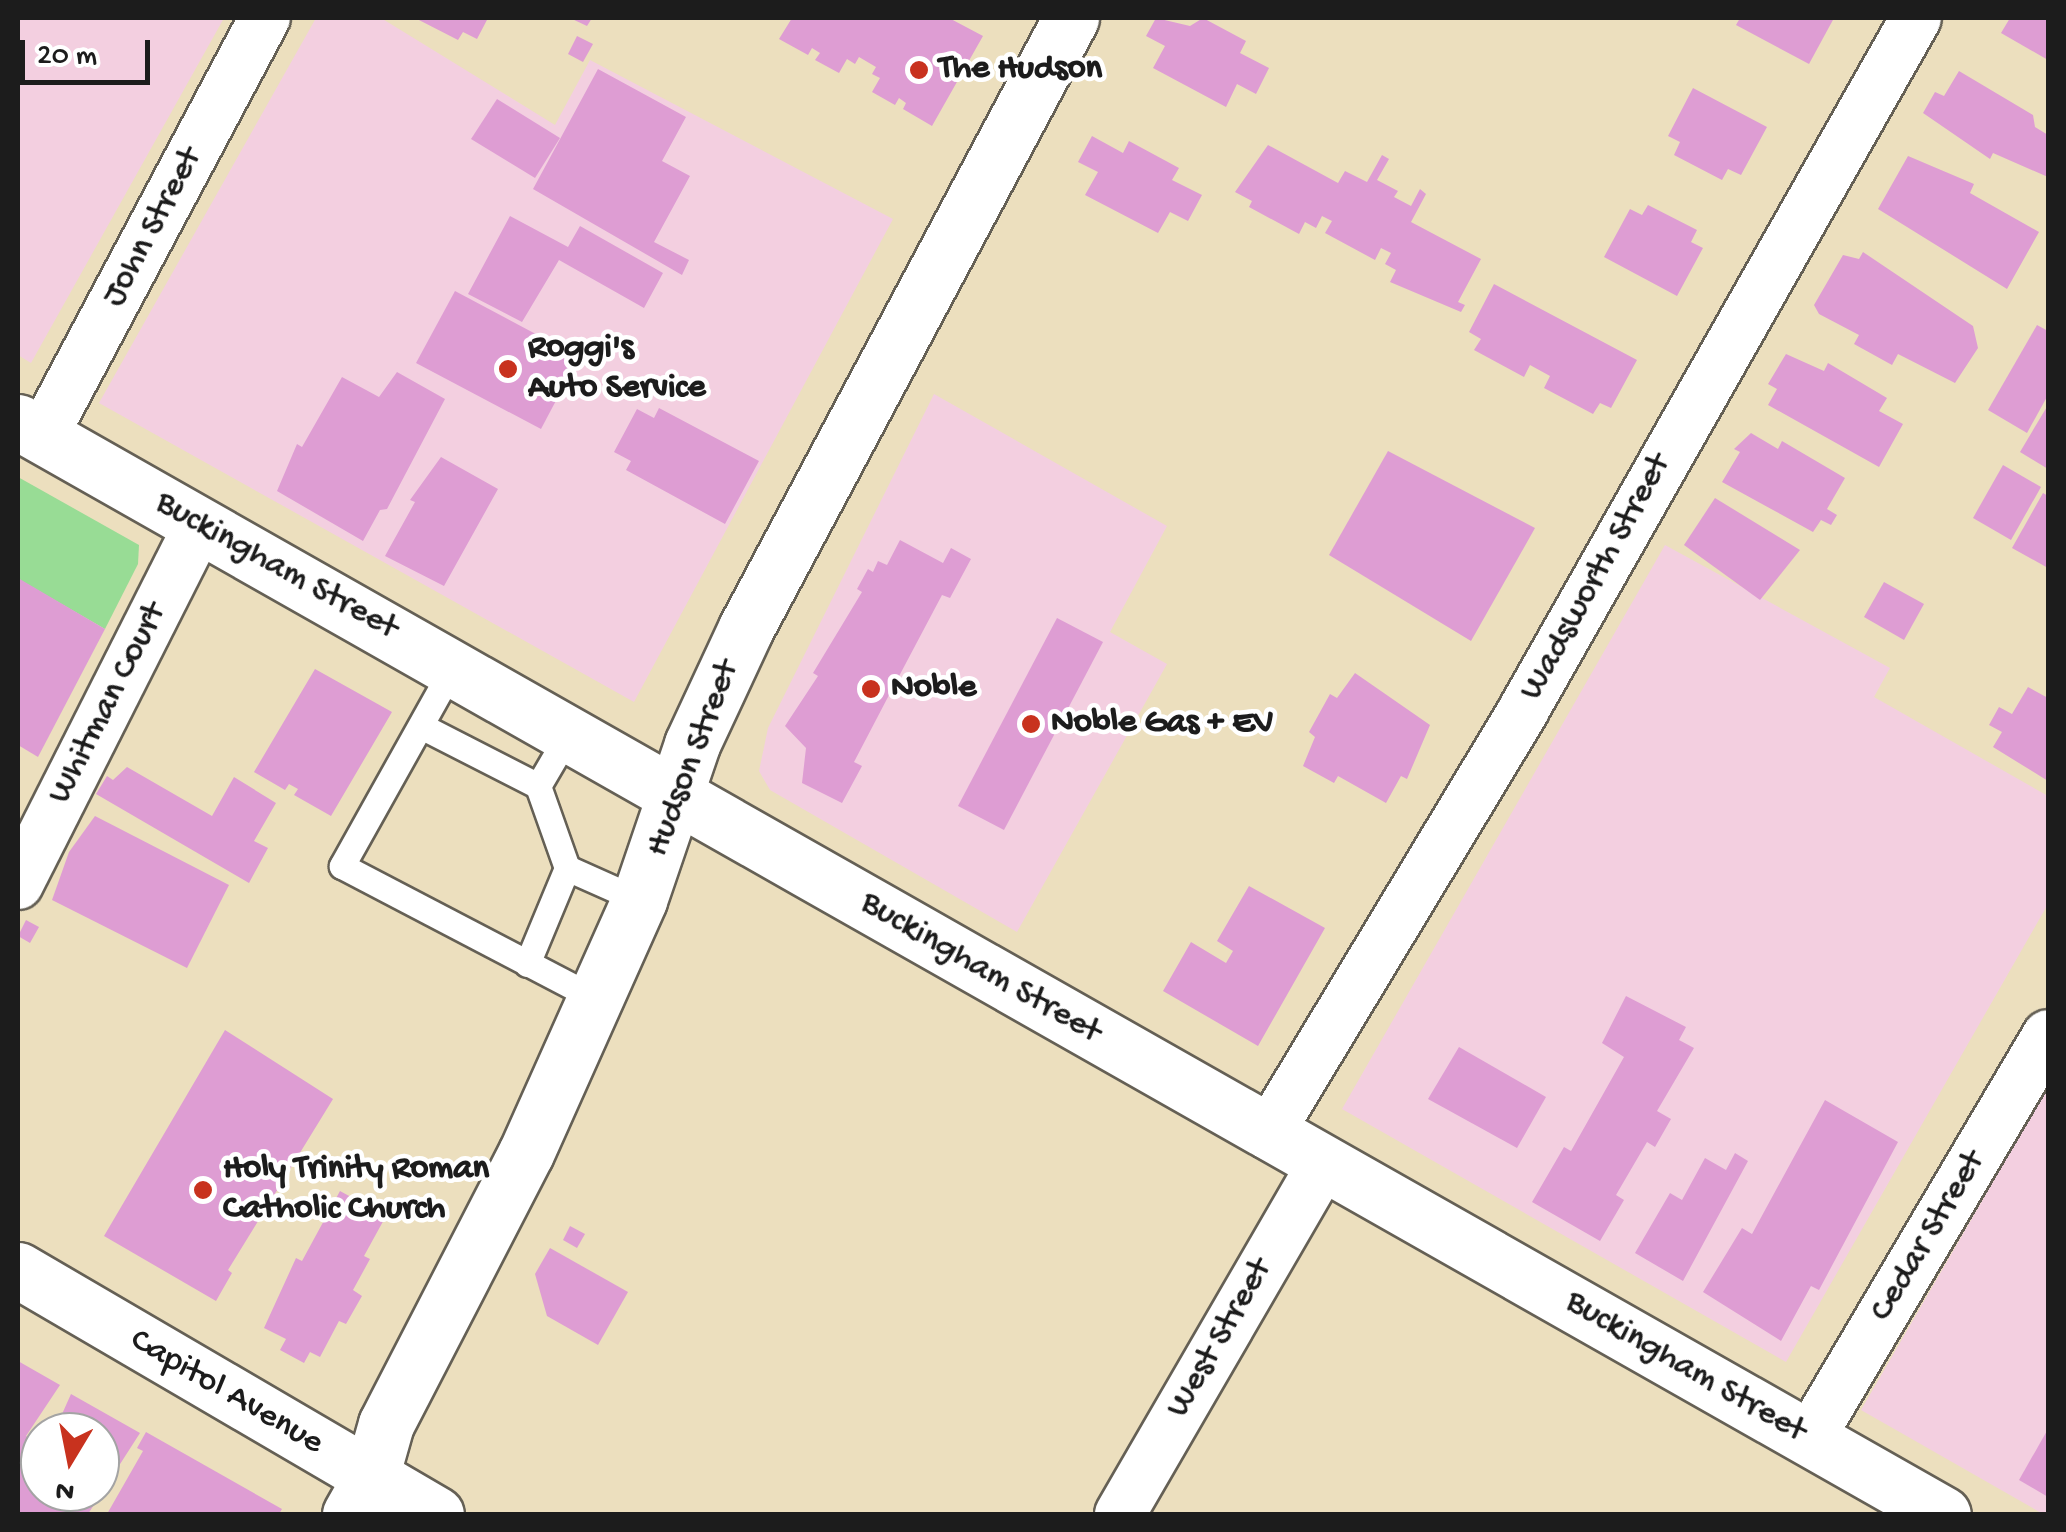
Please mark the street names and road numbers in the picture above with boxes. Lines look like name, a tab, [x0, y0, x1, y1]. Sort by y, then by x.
street label: John Street	[95, 141, 213, 315]
street label: Wadsworth Street	[1512, 448, 1682, 708]
street label: Buckingham Street	[147, 483, 405, 651]
street label: Whitman Court	[40, 597, 178, 811]
street label: Hudson Street	[637, 655, 751, 863]
street label: Buckingham Street	[852, 883, 1108, 1055]
street label: Cedar Street	[1862, 1144, 1996, 1330]
street label: West Street	[1159, 1252, 1283, 1426]
street label: Buckingham Street	[1557, 1282, 1813, 1454]
street label: Capitol Avenue	[122, 1321, 330, 1465]

